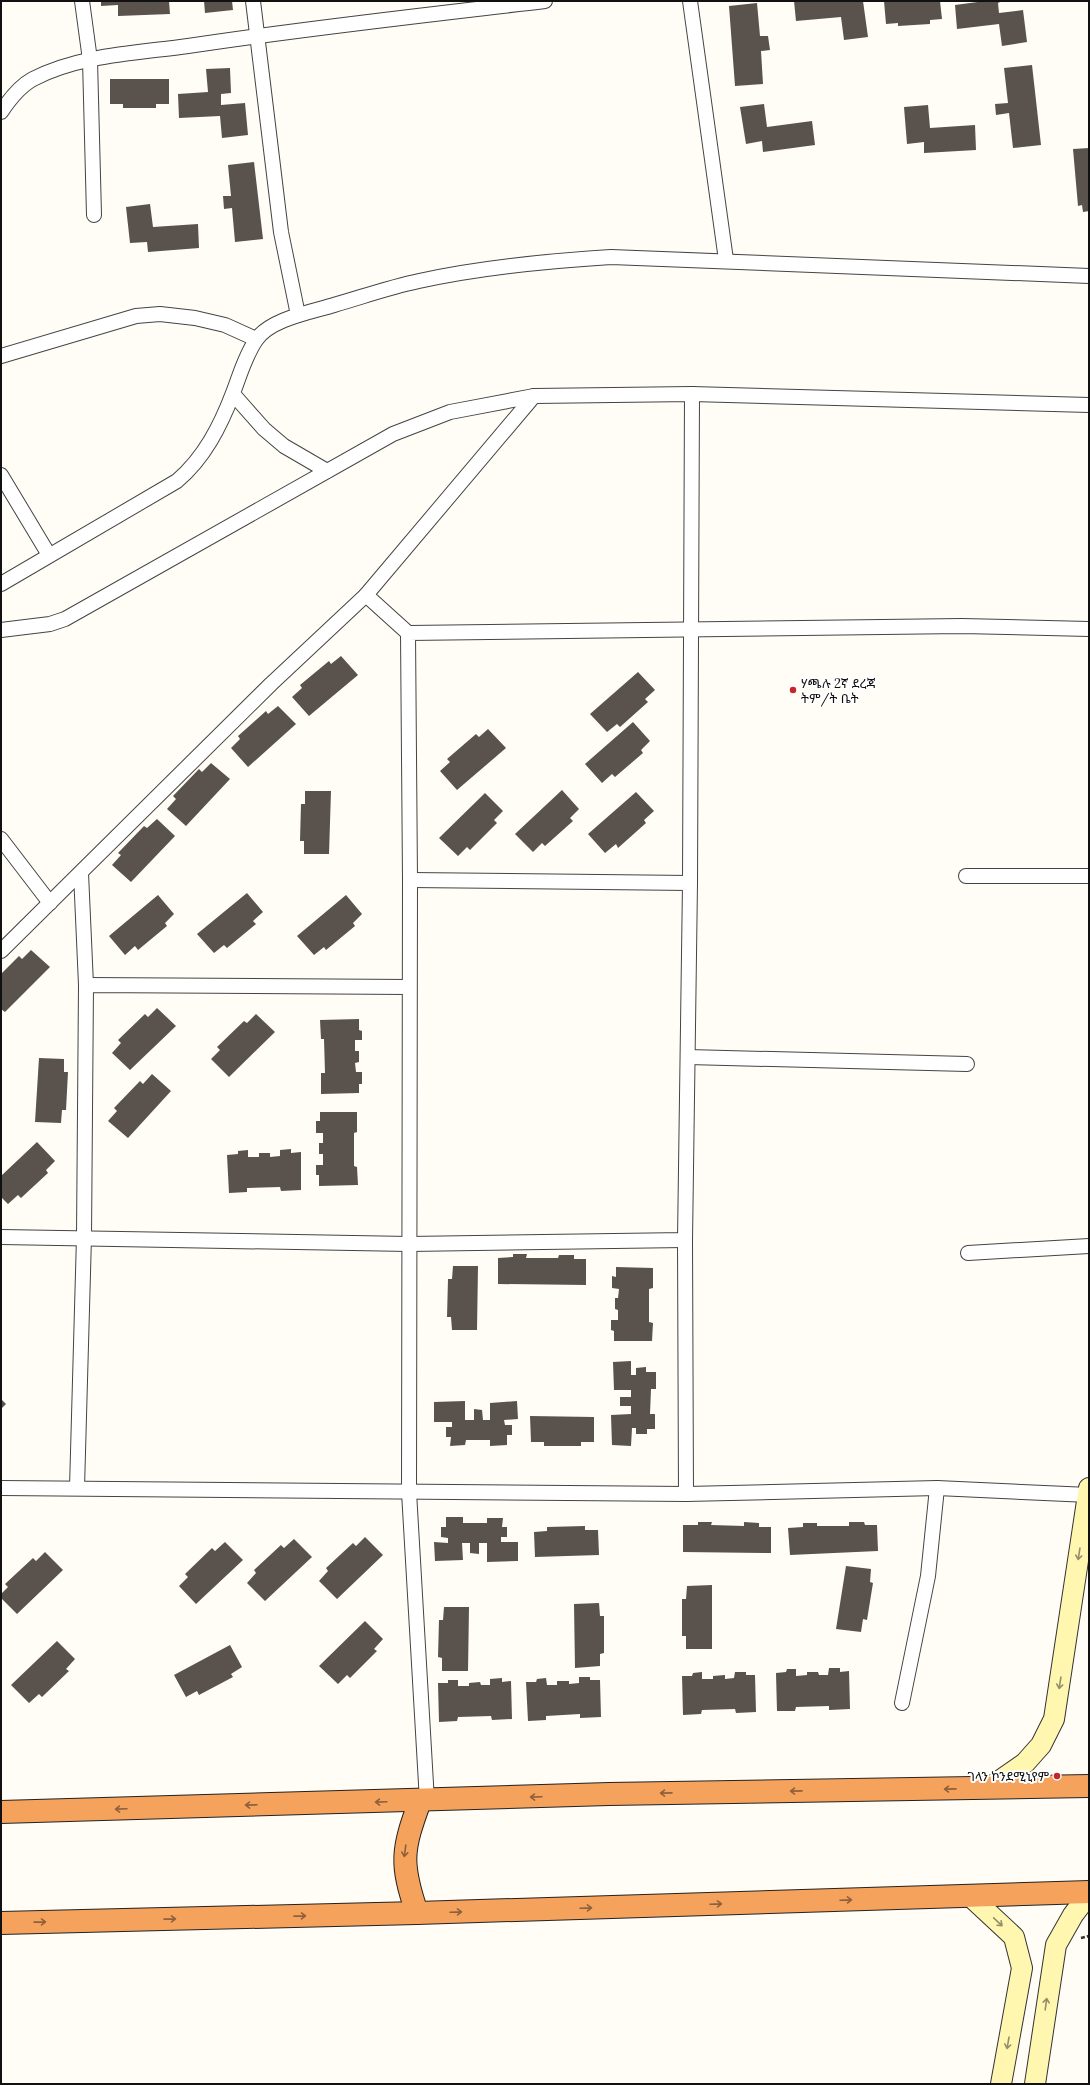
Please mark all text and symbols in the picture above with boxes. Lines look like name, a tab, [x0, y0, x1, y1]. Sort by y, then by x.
place label: ሃጫሉ 2ኛ ደረጃ ትም/ት ቤት	[801, 675, 876, 707]
marker: ሃጫሉ 2ኛ ደረጃ ትም/ት ቤት	[788, 685, 798, 695]
one-way arrow	[1075, 1547, 1083, 1560]
one-way arrow	[1056, 1676, 1064, 1689]
place label: ገላን ኮንደሚኒየም	[968, 1768, 1050, 1785]
marker: ገላን ኮንደሚኒየም	[1052, 1771, 1062, 1781]
one-way arrow	[944, 1785, 957, 1793]
one-way arrow	[790, 1787, 803, 1795]
one-way arrow	[660, 1789, 673, 1797]
one-way arrow	[530, 1793, 543, 1800]
one-way arrow	[375, 1798, 388, 1806]
one-way arrow	[245, 1802, 258, 1809]
one-way arrow	[115, 1805, 128, 1813]
one-way arrow	[401, 1845, 409, 1858]
one-way arrow	[839, 1896, 852, 1903]
one-way arrow	[709, 1900, 722, 1907]
one-way arrow	[579, 1904, 592, 1911]
one-way arrow	[449, 1908, 462, 1915]
one-way arrow	[293, 1912, 306, 1920]
one-way arrow	[163, 1915, 176, 1923]
one-way arrow	[33, 1918, 46, 1926]
one-way arrow	[993, 1918, 1004, 1927]
one-way arrow	[1042, 1998, 1050, 2011]
one-way arrow	[1004, 2036, 1012, 2049]

